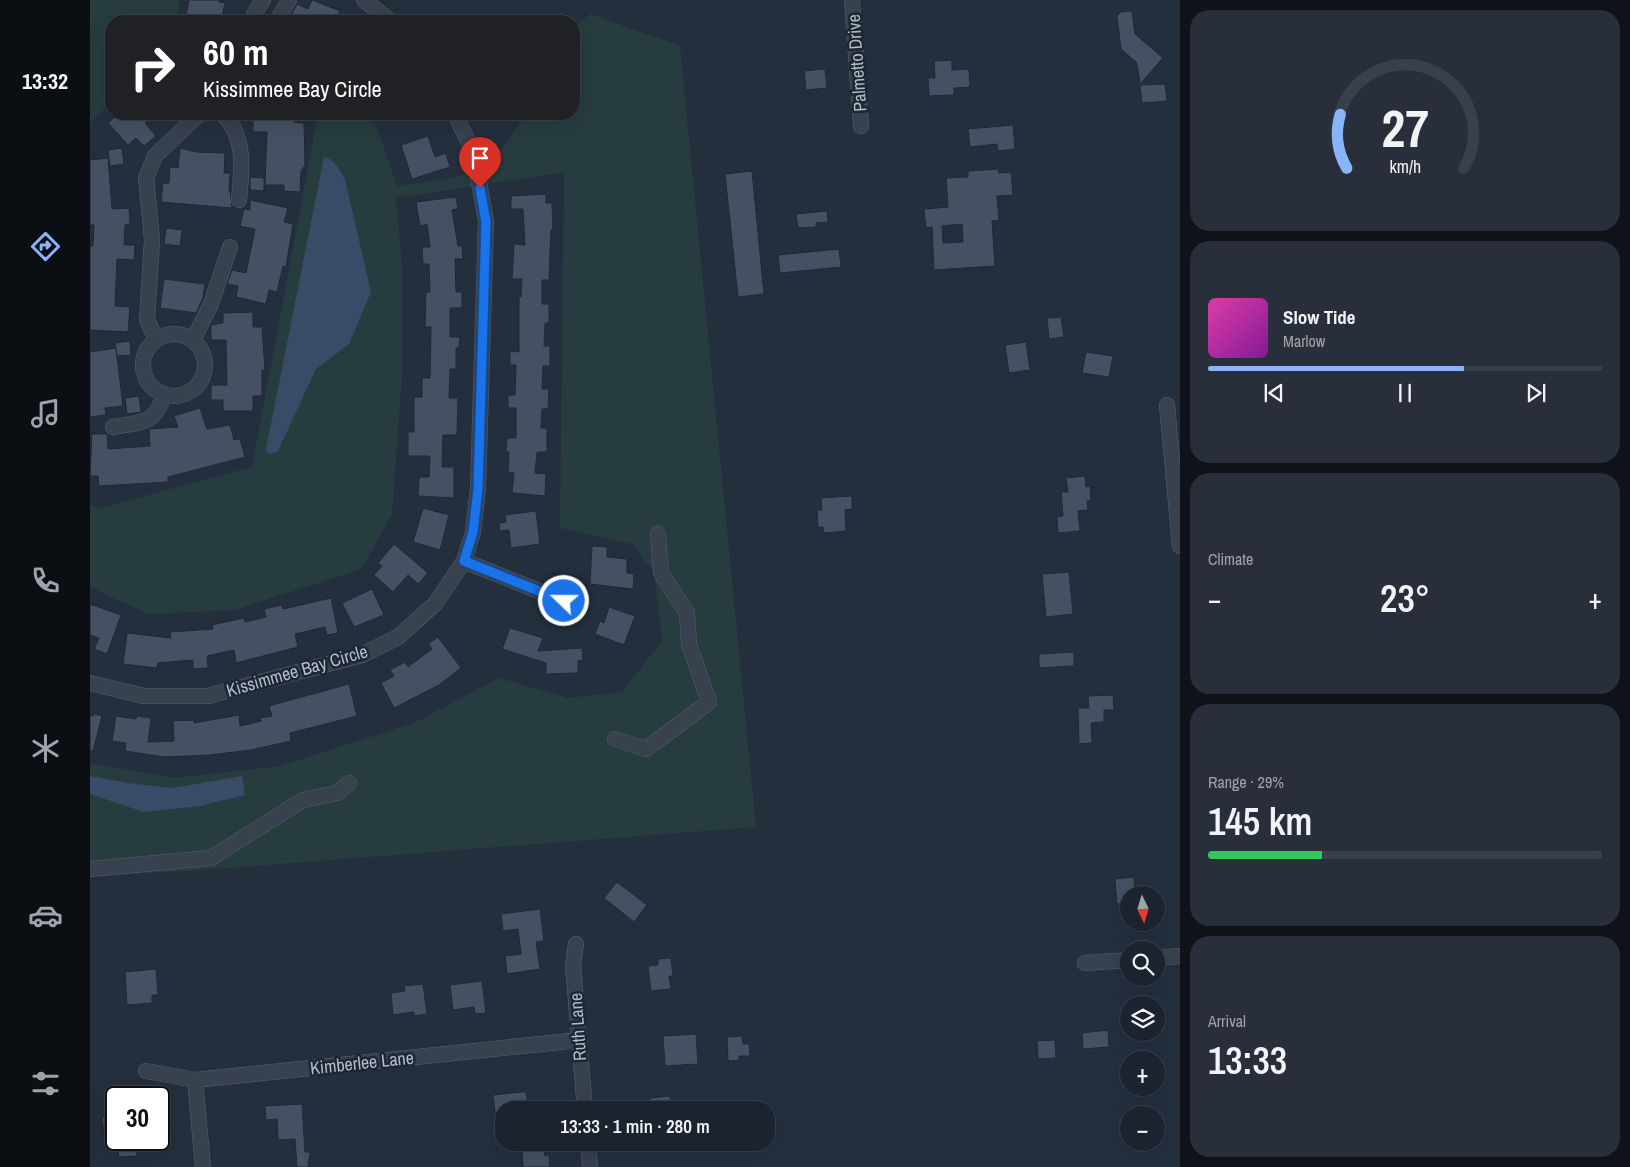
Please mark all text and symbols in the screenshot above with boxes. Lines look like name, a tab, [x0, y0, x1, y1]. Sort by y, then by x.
street label: Palmetto Drive	[841, 13, 872, 113]
text: 60 m	[203, 29, 268, 76]
icon: right	[120, 35, 185, 100]
text: 13:32	[22, 66, 68, 96]
text: Kissimmee Bay Circle	[203, 74, 381, 104]
text: 27	[1381, 93, 1429, 163]
pin	[459, 137, 501, 188]
icon: arrive	[466, 144, 494, 172]
text: km/h	[1389, 155, 1421, 179]
icon: directions	[28, 229, 63, 264]
text: Slow Tide	[1283, 304, 1355, 330]
text: Marlow	[1283, 330, 1325, 352]
icon: previous	[1260, 379, 1288, 407]
icon: pause	[1391, 379, 1419, 407]
icon: next	[1522, 379, 1550, 407]
icon: music	[28, 396, 63, 431]
text: Climate	[1208, 548, 1253, 570]
icon: phone	[28, 563, 63, 598]
text: 23°	[1380, 573, 1430, 624]
position arrow	[537, 574, 589, 626]
text: −	[1208, 580, 1221, 618]
text: +	[1589, 580, 1602, 618]
street label: Kissimmee Bay Circle	[223, 638, 370, 703]
icon: climate	[28, 731, 63, 766]
text: Range · 29%	[1208, 771, 1284, 793]
text: 145 km	[1208, 796, 1312, 847]
north arrow	[1120, 886, 1165, 931]
map controls	[1120, 886, 1165, 1151]
icon: car	[28, 898, 63, 933]
button: search	[1120, 941, 1165, 986]
street label: Ruth Lane	[563, 992, 592, 1062]
button: layers	[1120, 996, 1165, 1041]
text: Arrival	[1208, 1010, 1246, 1032]
text: 13:33	[1208, 1035, 1287, 1086]
street label: Kimberlee Lane	[309, 1045, 415, 1080]
button: +	[1120, 1051, 1165, 1096]
icon: filters	[28, 1066, 63, 1101]
speed limit sign: 30	[105, 1086, 170, 1151]
button: −	[1120, 1106, 1165, 1151]
text: 13:33 · 1 min · 280 m	[560, 1113, 710, 1139]

